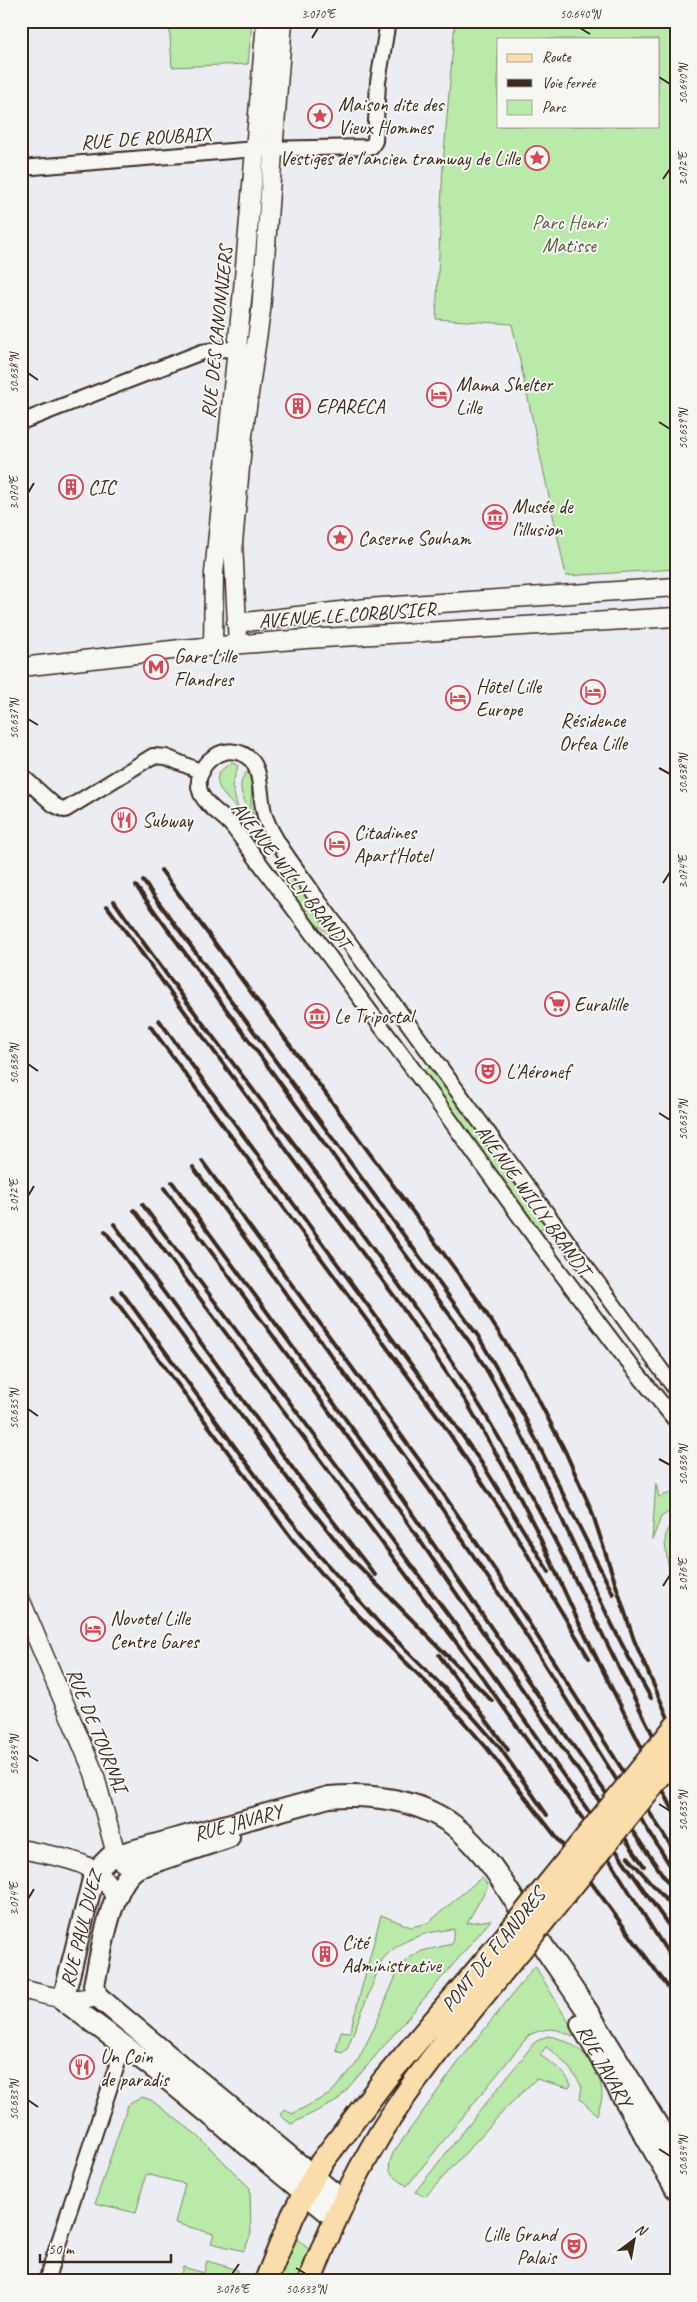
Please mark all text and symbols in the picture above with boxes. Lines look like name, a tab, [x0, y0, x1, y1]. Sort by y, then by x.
text: 3.070°E	[301, 6, 337, 22]
text: 50.640°N	[560, 6, 602, 22]
legend	[497, 38, 660, 128]
text: Route	[542, 48, 572, 67]
text: 50.640°N	[675, 62, 691, 104]
text: Voie ferrée	[542, 74, 596, 93]
place label: Maison dite des Vieux Hommes	[338, 92, 446, 140]
text: Parc	[542, 98, 566, 117]
place icon: Maison dite des Vieux Hommes	[307, 103, 333, 129]
street label: RUE DE ROUBAIX	[80, 121, 214, 155]
place icon: Vestiges de l'ancien tramway de Lille	[524, 145, 550, 171]
place label: Vestiges de l'ancien tramway de Lille	[279, 146, 521, 171]
text: 3.072°E	[675, 150, 691, 186]
park label: Parc Henri Matisse	[532, 210, 608, 258]
street label: RUE DES CANONNIERS	[196, 241, 239, 420]
text: 50.638°N	[6, 351, 22, 393]
place label: Mama Shelter Lille	[456, 372, 554, 420]
hotel icon: Mama Shelter Lille	[426, 382, 452, 408]
building icon: EPARECA	[285, 393, 311, 419]
place label: EPARECA	[316, 394, 385, 419]
text: 50.639°N	[675, 407, 691, 449]
text: 3.070°E	[6, 474, 22, 510]
building icon: CIC	[58, 474, 84, 500]
place label: CIC	[88, 475, 117, 500]
place label: Musée de l’illusion	[512, 494, 574, 542]
museum icon: Musée de l’illusion	[482, 504, 508, 530]
place icon: Caserne Souham	[327, 525, 353, 551]
place label: Caserne Souham	[358, 526, 472, 551]
street label: AVENUE LE CORBUSIER	[258, 596, 438, 634]
place label: Gare Lille Flandres	[174, 644, 238, 692]
metro station icon: Gare Lille Flandres	[143, 654, 169, 680]
place label: Hôtel Lille Europe	[476, 674, 543, 722]
hotel icon: Résidence Orfea Lille	[580, 679, 606, 705]
hotel icon: Hôtel Lille Europe	[445, 685, 471, 711]
text: 50.637°N	[6, 697, 22, 739]
place label: Résidence Orfea Lille	[559, 708, 628, 756]
text: 50.638°N	[675, 752, 691, 794]
street label: AVENUE WILLY BRANDT	[226, 796, 359, 957]
restaurant icon: Subway	[111, 807, 137, 833]
place label: Subway	[142, 808, 195, 833]
place label: Citadines Apart'Hotel	[354, 820, 435, 868]
hotel icon: Citadines Apart'Hotel	[324, 831, 350, 857]
text: 3.074°E	[675, 853, 691, 889]
supermarket icon: Euralille	[544, 991, 570, 1017]
place label: Euralille	[574, 992, 629, 1017]
museum icon: Le Tripostal	[304, 1003, 330, 1029]
place label: Le Tripostal	[334, 1004, 417, 1029]
text: 50.636°N	[6, 1042, 22, 1084]
theatre icon: L'Aéronef	[475, 1058, 501, 1084]
place label: L'Aéronef	[506, 1059, 574, 1084]
text: 50.637°N	[675, 1098, 691, 1140]
street label: AVENUE WILLY BRANDT	[470, 1120, 599, 1284]
text: 3.072°E	[6, 1177, 22, 1213]
text: 50.635°N	[6, 1387, 22, 1429]
text: 50.636°N	[675, 1443, 691, 1485]
text: 3.076°E	[675, 1556, 691, 1592]
place label: Novotel Lille Centre Gares	[110, 1606, 201, 1654]
hotel icon: Novotel Lille Centre Gares	[80, 1616, 106, 1642]
street label: RUE DE TOURNAI	[61, 1665, 135, 1800]
text: 50.634°N	[6, 1733, 22, 1775]
text: 50.635°N	[675, 1789, 691, 1831]
street label: RUE JAVARY	[191, 1797, 287, 1846]
street label: RUE PAUL DUEZ	[54, 1864, 109, 1990]
text: 3.074°E	[6, 1880, 22, 1916]
street label: PONT DE FLANDRES	[436, 1880, 553, 2017]
place label: Cité Administrative	[342, 1930, 443, 1978]
building icon: Cité Administrative	[312, 1941, 338, 1967]
street label: RUE JAVARY	[572, 2020, 640, 2114]
place label: Un Coin de paradis	[100, 2044, 171, 2092]
restaurant icon: Un Coin de paradis	[69, 2054, 95, 2080]
text: 50.633°N	[6, 2078, 22, 2120]
text: 50.634°N	[675, 2134, 691, 2176]
north arrow	[610, 2214, 660, 2264]
text: N	[632, 2220, 651, 2240]
place label: Lille Grand Palais	[483, 2222, 559, 2270]
scale bar	[40, 2232, 171, 2264]
theatre icon: Lille Grand Palais	[561, 2233, 587, 2259]
text: 50 m	[48, 2240, 75, 2259]
text: 3.076°E	[215, 2281, 251, 2297]
text: 50.633°N	[286, 2281, 328, 2297]

